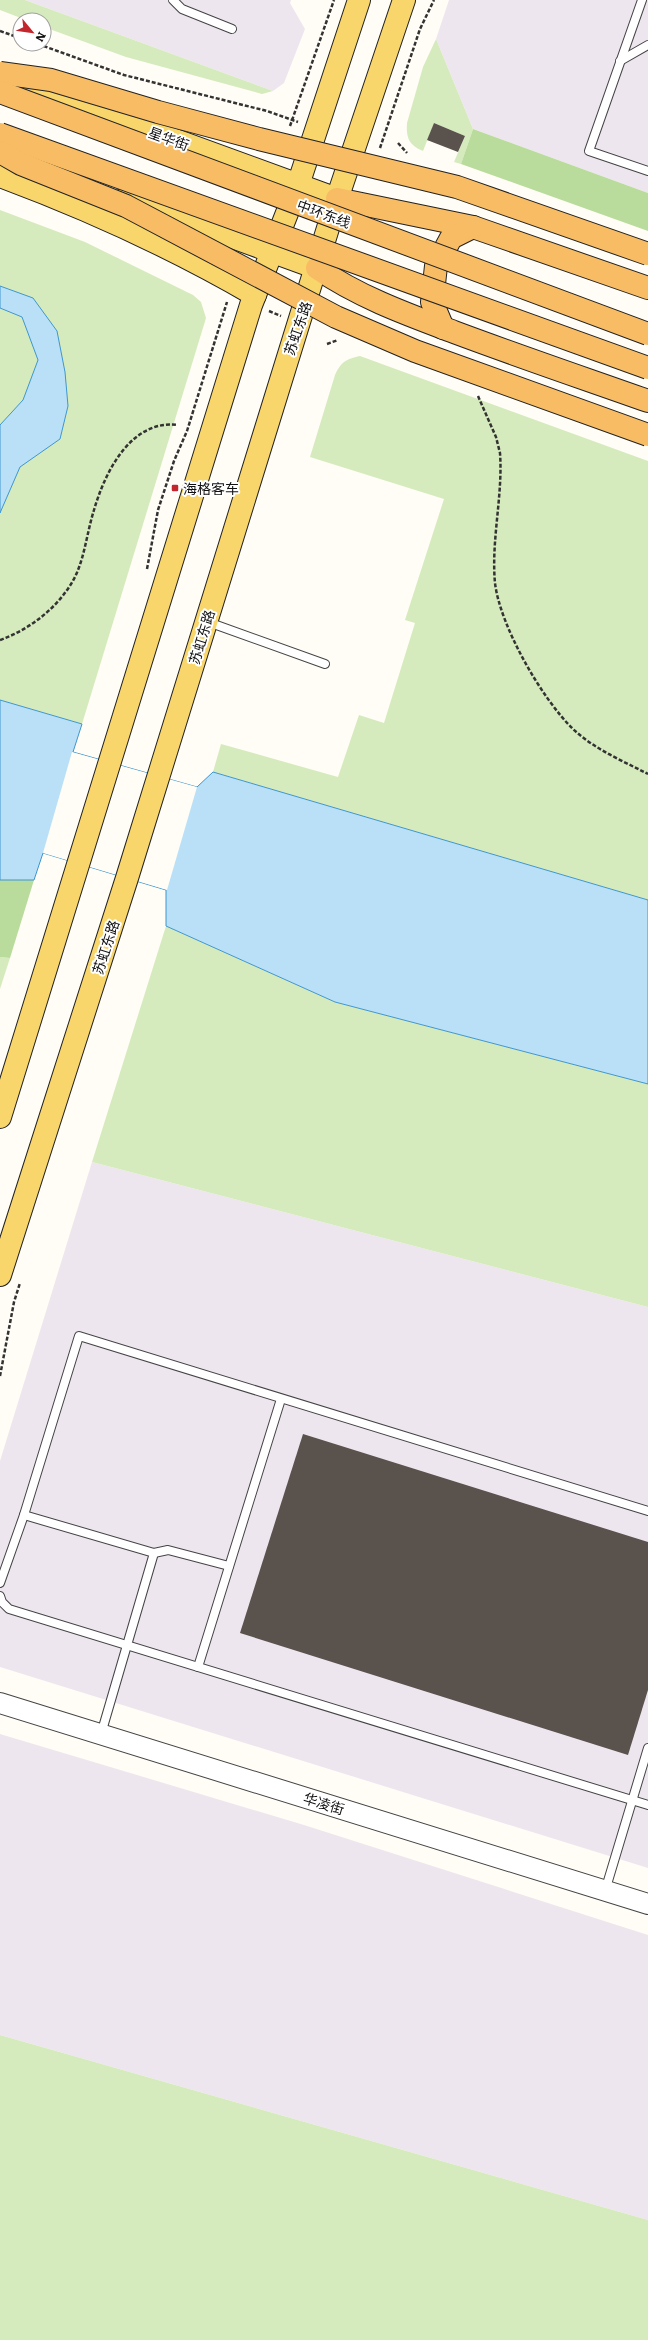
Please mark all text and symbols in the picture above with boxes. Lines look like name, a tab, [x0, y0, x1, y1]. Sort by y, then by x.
north arrow	[12, 12, 52, 52]
text: N	[32, 29, 51, 45]
street label: 星华街	[146, 121, 192, 155]
street label: 中环东线	[294, 194, 354, 232]
street label: 苏虹东路	[278, 298, 316, 358]
place label: 海格客车	[183, 478, 239, 498]
marker: 海格客车	[170, 483, 180, 493]
street label: 苏虹东路	[183, 607, 219, 667]
street label: 苏虹东路	[87, 917, 123, 977]
street label: 华凌街	[301, 1787, 347, 1819]

